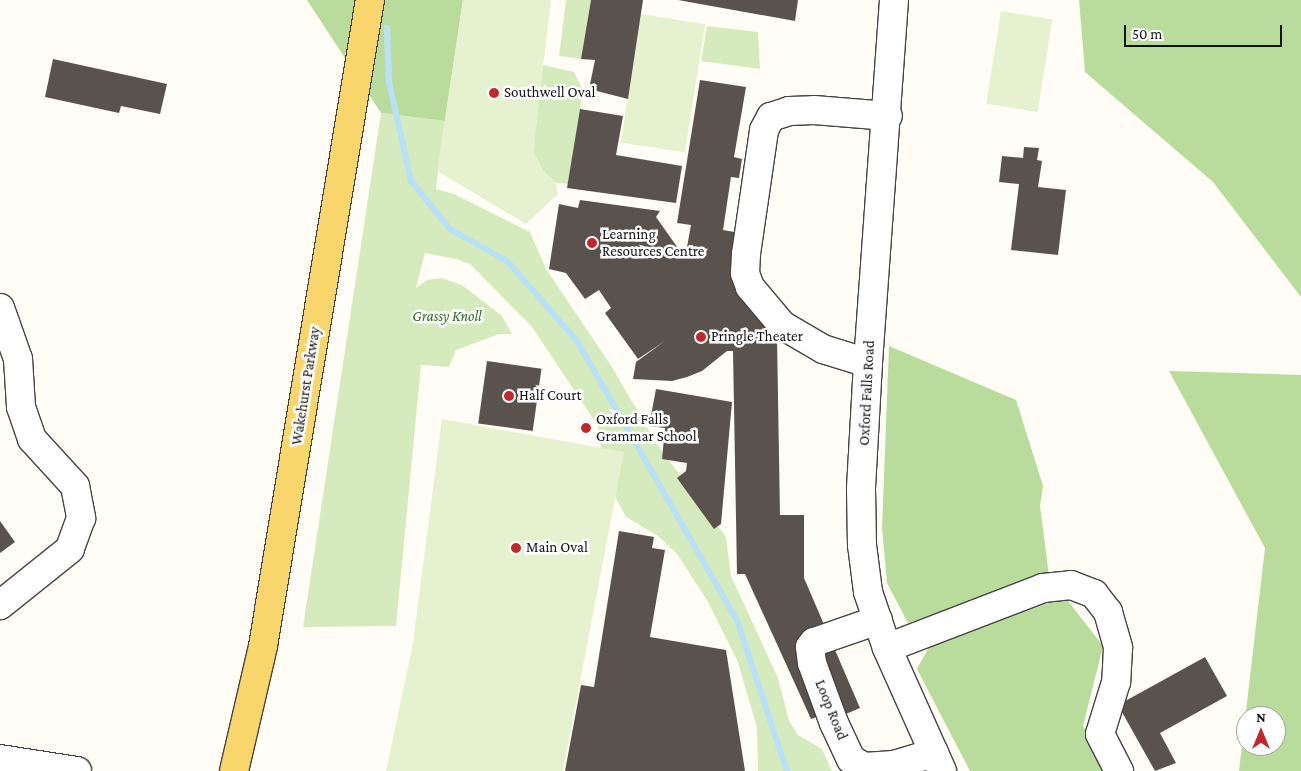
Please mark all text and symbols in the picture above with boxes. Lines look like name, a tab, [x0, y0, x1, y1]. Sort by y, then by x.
scale bar	[1126, 15, 1284, 47]
text: 50 m	[1132, 26, 1162, 42]
place label: Southwell Oval	[504, 84, 595, 102]
marker: Southwell Oval	[488, 87, 500, 99]
place label: Learning Resources Centre	[602, 225, 704, 260]
marker: Learning Resources Centre	[586, 237, 598, 249]
park label: Grassy Knoll	[412, 308, 482, 326]
street label: Wakehurst Parkway	[288, 325, 324, 447]
place label: Pringle Theater	[711, 328, 803, 346]
marker: Pringle Theater	[695, 331, 707, 343]
street label: Oxford Falls Road	[855, 340, 879, 446]
place label: Half Court	[519, 387, 581, 405]
marker: Half Court	[503, 390, 515, 402]
place label: Oxford Falls Grammar School	[596, 410, 697, 445]
marker: Oxford Falls Grammar School	[580, 422, 592, 434]
place label: Main Oval	[526, 539, 588, 557]
marker: Main Oval	[510, 542, 522, 554]
street label: Loop Road	[811, 677, 851, 743]
north arrow	[1236, 706, 1286, 756]
text: N	[1256, 709, 1266, 725]

